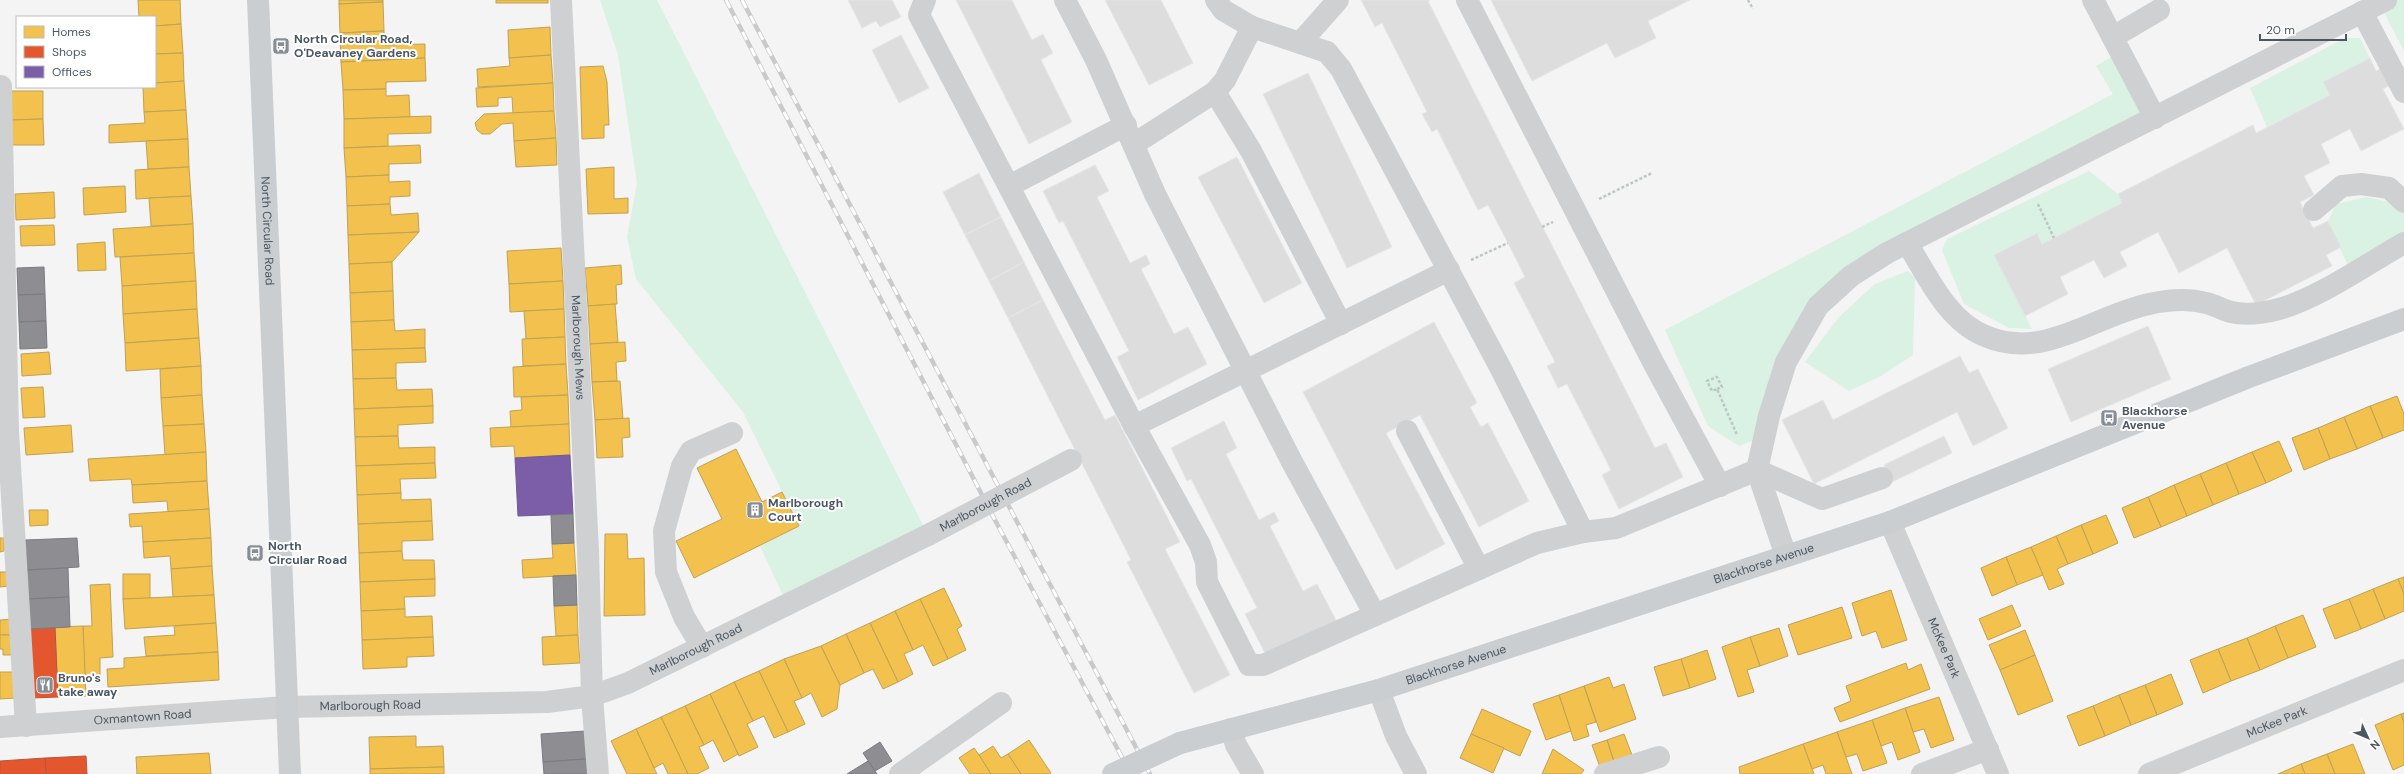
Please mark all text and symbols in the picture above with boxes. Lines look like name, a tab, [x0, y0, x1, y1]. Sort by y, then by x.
legend	[16, 16, 156, 88]
scale bar	[2260, 16, 2346, 42]
text: 20 m	[2266, 22, 2295, 38]
text: Homes	[52, 24, 91, 40]
place label: North Circular Road, O'Deavaney Gardens	[294, 31, 416, 61]
bus stop icon: North Circular Road, O'Deavaney Gardens	[271, 36, 291, 56]
text: Shops	[52, 44, 87, 60]
text: Offices	[52, 64, 92, 80]
street label: North Circular Road	[257, 176, 278, 286]
street label: Marlborough Mews	[567, 295, 589, 401]
place label: Blackhorse Avenue	[2122, 403, 2187, 433]
bus stop icon: Blackhorse Avenue	[2099, 408, 2119, 428]
street label: Marlborough Road	[937, 474, 1034, 535]
place label: Marlborough Court	[768, 495, 843, 525]
building icon: Marlborough Court	[745, 500, 765, 520]
place label: North Circular Road	[268, 538, 347, 568]
street label: Blackhorse Avenue	[1712, 539, 1816, 587]
bus stop icon: North Circular Road	[245, 543, 265, 563]
street label: McKee Park	[1924, 615, 1964, 681]
street label: Marlborough Road	[647, 620, 745, 679]
street label: Blackhorse Avenue	[1404, 641, 1508, 689]
place label: Bruno's take away	[58, 670, 118, 700]
restaurant icon: Bruno's take away	[35, 675, 55, 695]
street label: Marlborough Road	[319, 696, 421, 714]
street label: McKee Park	[2244, 702, 2310, 741]
street label: Oxmantown Road	[93, 706, 192, 728]
north arrow	[2348, 718, 2388, 758]
text: N	[2367, 737, 2383, 753]

